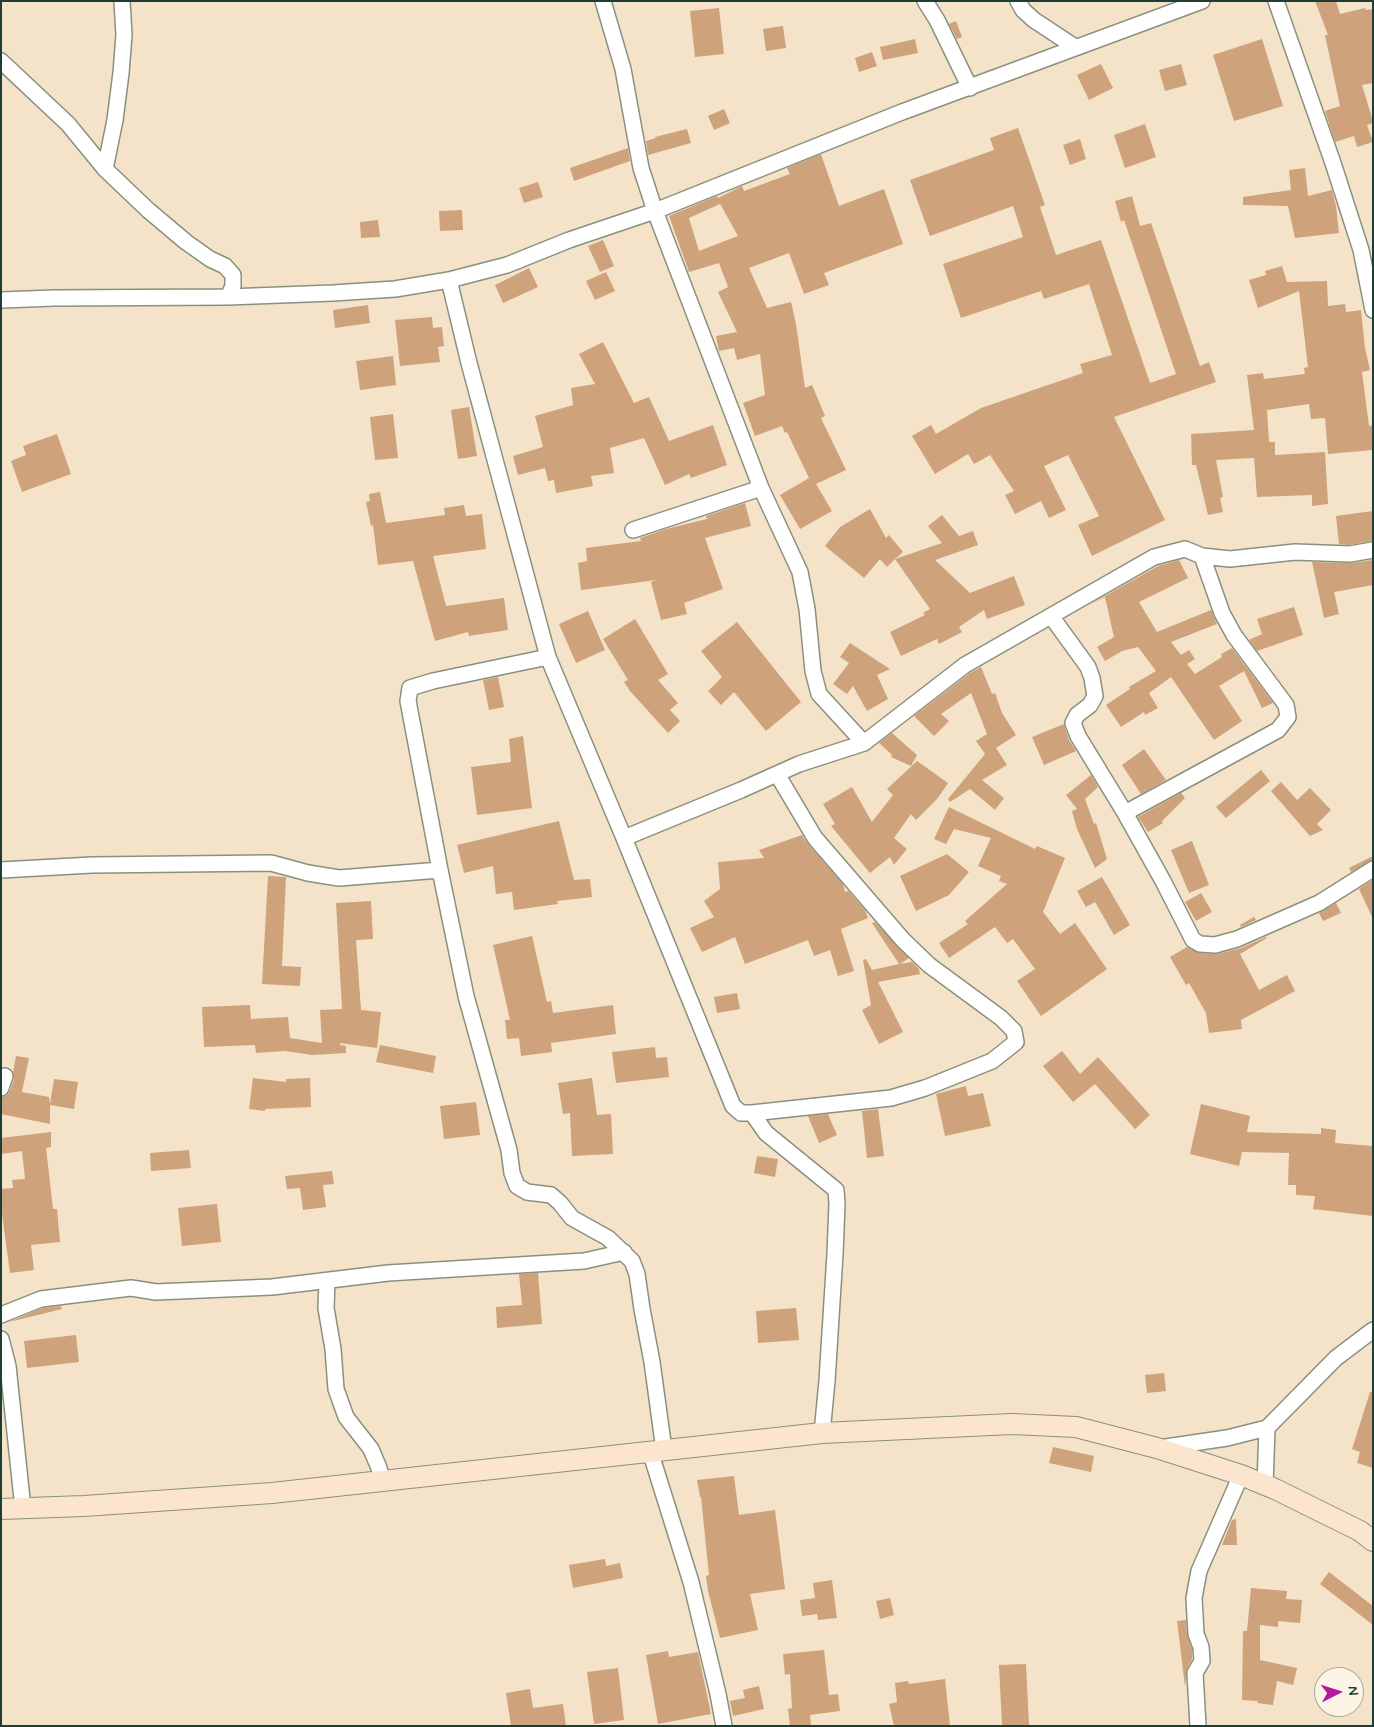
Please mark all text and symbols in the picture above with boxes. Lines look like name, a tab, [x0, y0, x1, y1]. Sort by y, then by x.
north arrow	[1314, 1667, 1364, 1717]
text: N	[1344, 1685, 1362, 1696]

